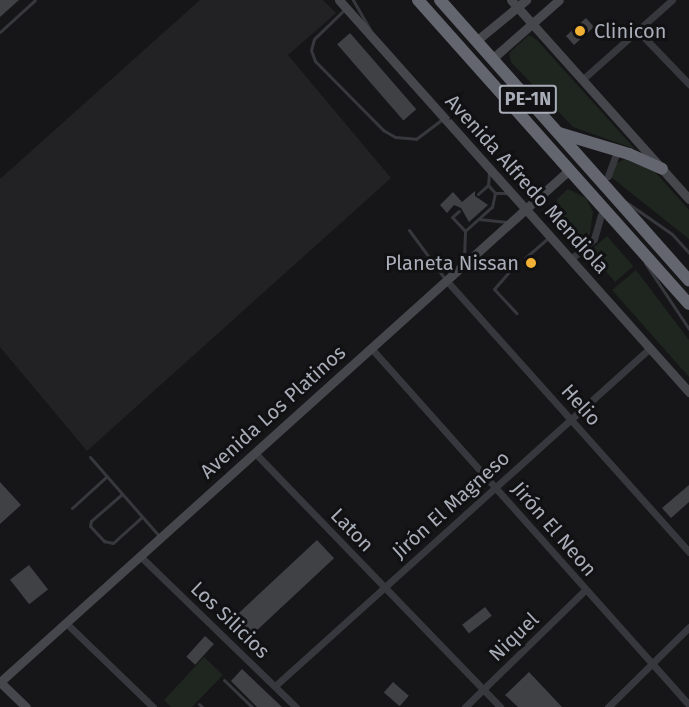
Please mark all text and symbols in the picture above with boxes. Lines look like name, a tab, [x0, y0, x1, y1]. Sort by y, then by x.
place label: Clinicon	[594, 19, 666, 43]
marker: Clinicon	[571, 22, 589, 40]
road number: PE-1N	[498, 84, 558, 114]
street label: Avenida Alfredo Mendiola	[440, 90, 614, 278]
place label: Planeta Nissan	[385, 251, 519, 275]
marker: Planeta Nissan	[524, 256, 538, 270]
street label: Avenida Los Platinos	[195, 340, 351, 484]
street label: Helio	[556, 379, 606, 431]
street label: Jirón El Magneso	[387, 446, 515, 564]
street label: Jirón El Neon	[506, 477, 602, 581]
street label: Laton	[326, 503, 378, 557]
street label: Los Silicios	[186, 577, 274, 663]
street label: Niquel	[484, 608, 544, 666]

